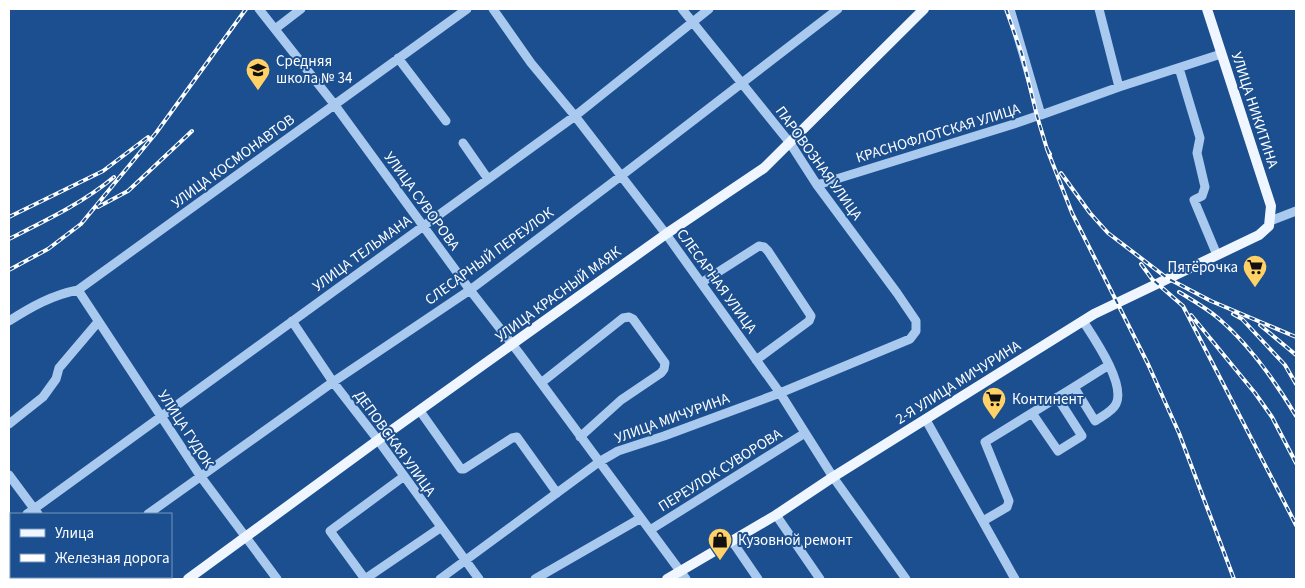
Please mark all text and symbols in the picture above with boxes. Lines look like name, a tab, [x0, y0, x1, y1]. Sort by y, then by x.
street label: УЛИЦА НИКИТИНА	[1226, 49, 1283, 172]
place label: Средняя школа № 34	[276, 51, 353, 89]
school or university icon: Средняя школа № 34	[245, 57, 271, 91]
street label: КРАСНОФЛОТСКАЯ УЛИЦА	[853, 98, 1024, 169]
street label: ПАРОВОЗНАЯ УЛИЦА	[770, 102, 868, 225]
street label: УЛИЦА КОСМОНАВТОВ	[167, 109, 299, 213]
street label: УЛИЦА СУВОРОВА	[379, 148, 465, 256]
street label: СЛЕСАРНЫЙ ПЕРЕУЛОК	[421, 202, 558, 310]
street label: УЛИЦА ТЕЛЬМАНА	[308, 210, 417, 297]
street label: СЛЕСАРНАЯ УЛИЦА	[671, 225, 762, 339]
street label: УЛИЦА КРАСНЫЙ МАЯК	[491, 241, 626, 347]
supermarket icon: Пятёрочка	[1242, 254, 1268, 288]
place label: Пятёрочка	[1167, 257, 1238, 278]
street label: 2-Я УЛИЦА МИЧУРИНА	[892, 335, 1026, 430]
street label: УЛИЦА ГУДОК	[152, 386, 219, 473]
street label: ДЕПОВСКАЯ УЛИЦА	[349, 386, 441, 501]
supermarket icon: Континент	[981, 386, 1007, 420]
street label: УЛИЦА МИЧУРИНА	[612, 388, 733, 449]
place label: Континент	[1012, 389, 1084, 410]
street label: ПЕРЕУЛОК СУВОРОВА	[654, 423, 787, 517]
legend	[10, 513, 172, 578]
text: Улица	[55, 523, 94, 544]
shop icon: Кузовной ремонт	[707, 527, 733, 561]
place label: Кузовной ремонт	[738, 530, 853, 551]
text: Железная дорога	[55, 548, 170, 569]

